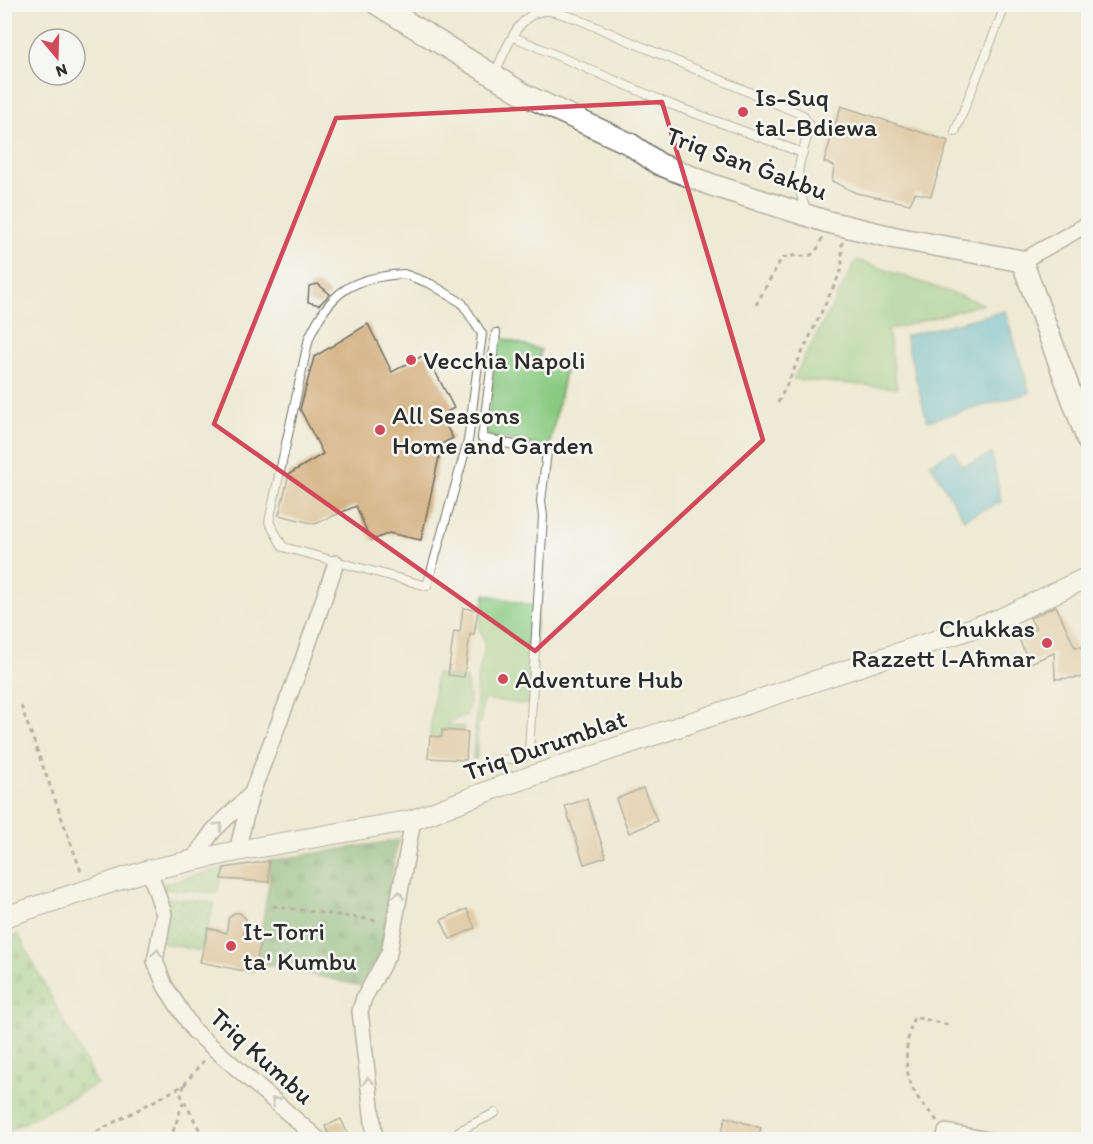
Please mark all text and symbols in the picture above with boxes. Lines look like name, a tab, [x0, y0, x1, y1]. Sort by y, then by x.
north arrow	[27, 27, 87, 87]
text: N	[54, 60, 70, 81]
place label: Is-Suq tal-Bdiewa	[755, 81, 878, 143]
marker: Is-Suq tal-Bdiewa	[736, 105, 750, 119]
street label: Triq San Ġakbu	[662, 119, 832, 207]
place label: Vecchia Napoli	[423, 344, 586, 376]
marker: Vecchia Napoli	[404, 353, 418, 367]
place label: All Seasons Home and Garden	[392, 399, 594, 461]
marker: All Seasons Home and Garden	[373, 423, 387, 437]
place label: Chukkas Razzett l-Aħmar	[851, 612, 1035, 674]
marker: Chukkas Razzett l-Aħmar	[1040, 636, 1054, 650]
place label: Adventure Hub	[515, 663, 683, 695]
marker: Adventure Hub	[496, 672, 510, 686]
street label: Triq Durumblat	[459, 702, 631, 788]
one-way arrow	[211, 822, 222, 833]
one-way arrow	[392, 890, 405, 900]
place label: It-Torri ta' Kumbu	[243, 915, 357, 977]
marker: It-Torri ta' Kumbu	[224, 939, 238, 953]
one-way arrow	[151, 948, 163, 958]
street label: Triq Kumbu	[203, 1001, 321, 1111]
one-way arrow	[362, 1077, 374, 1086]
one-way arrow	[271, 1097, 282, 1108]

